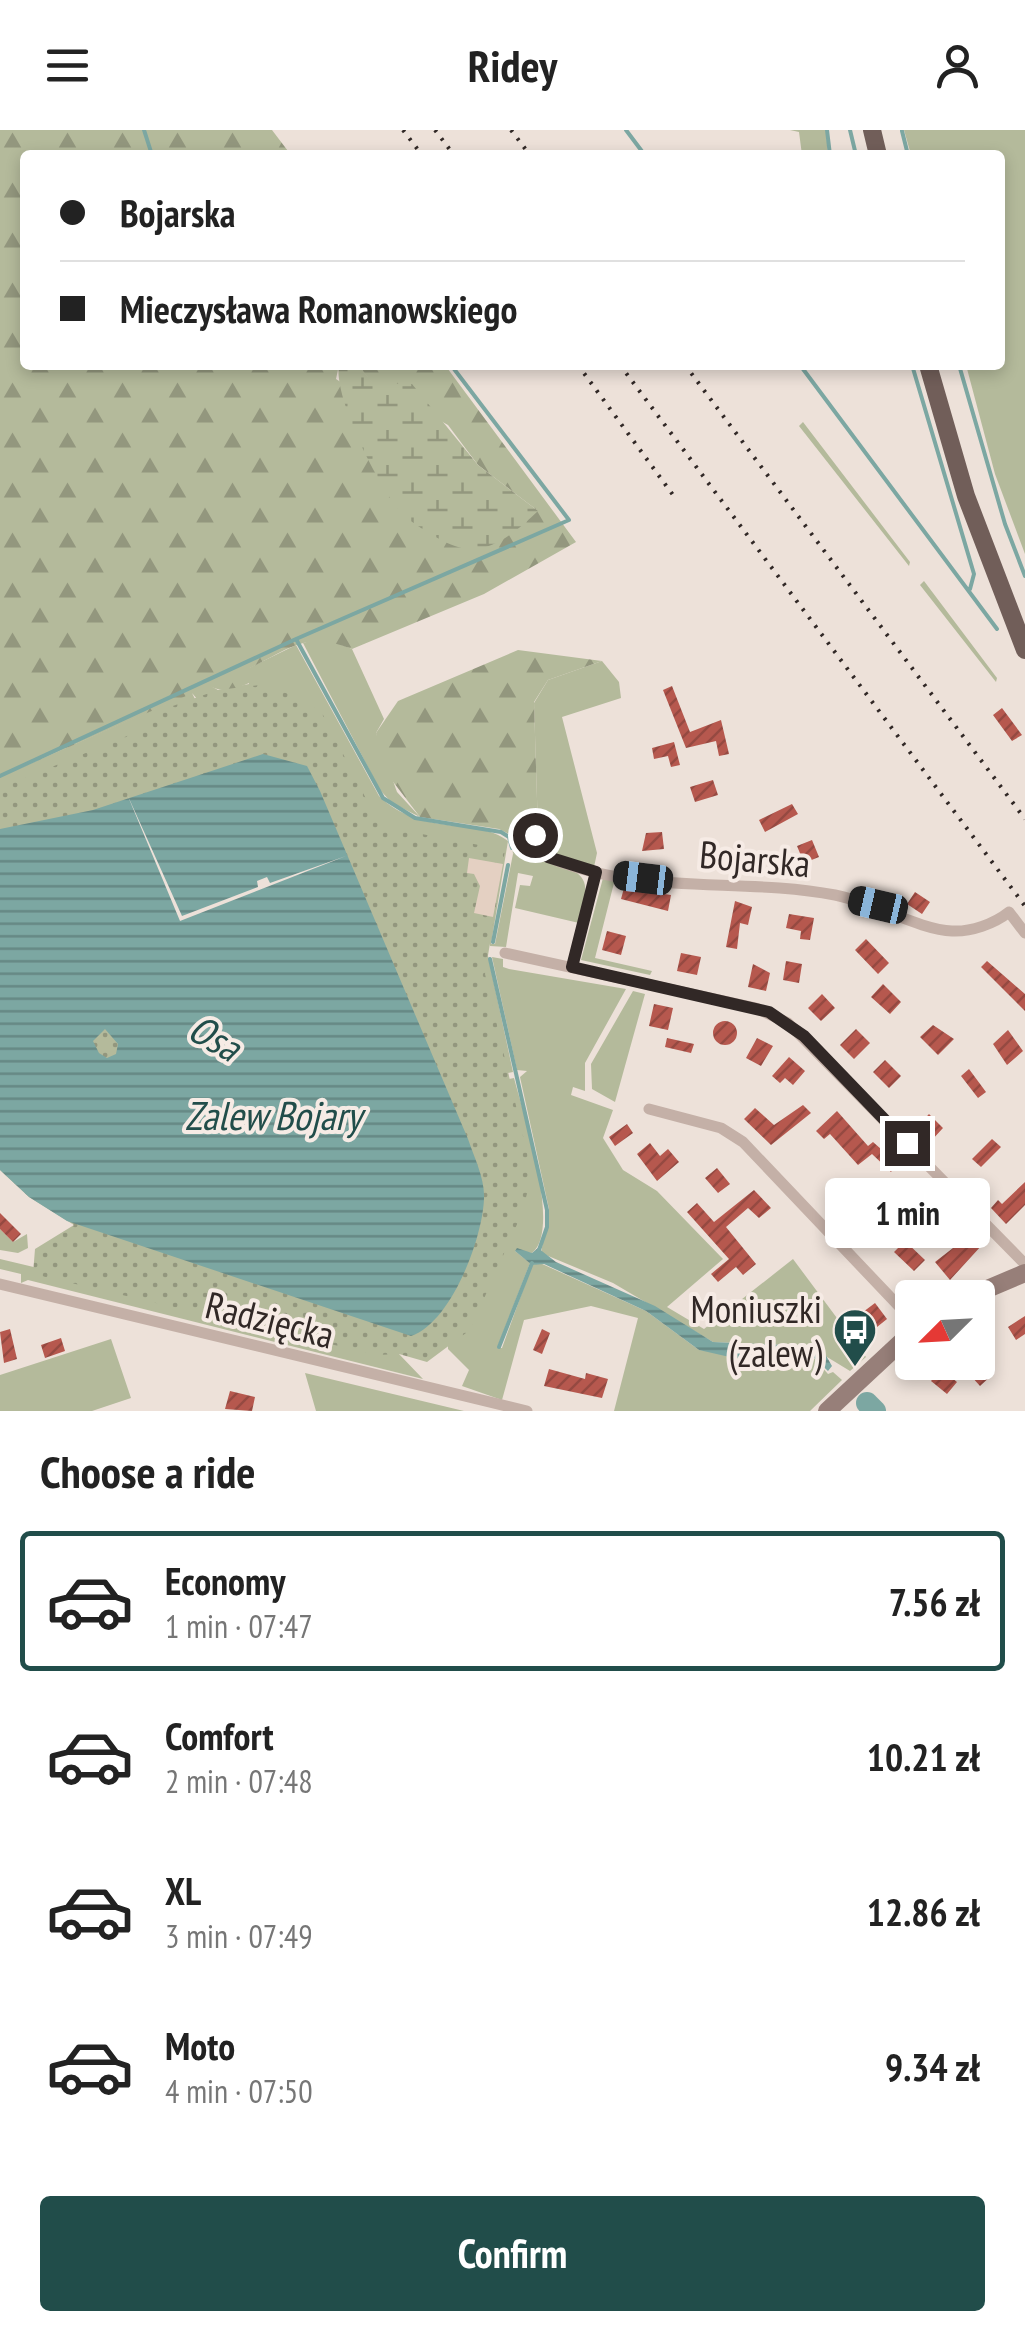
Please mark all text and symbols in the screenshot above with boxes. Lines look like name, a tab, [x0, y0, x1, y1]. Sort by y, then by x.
text: Ridey	[468, 36, 557, 94]
icon: menu	[40, 38, 95, 93]
icon: person	[930, 38, 985, 93]
text: Bojarska	[120, 188, 236, 237]
text: Mieczysława Romanowskiego	[120, 284, 517, 333]
route start	[513, 813, 558, 858]
street label: Bojarska	[698, 829, 812, 887]
car	[611, 859, 675, 897]
car	[845, 884, 911, 926]
water label: Osa	[180, 1002, 252, 1073]
water label: Zalew Bojary	[185, 1089, 366, 1141]
route end	[885, 1121, 930, 1166]
callout: 1 min	[824, 1178, 990, 1248]
text: 1 min	[875, 1192, 940, 1234]
street label: Radzięcka	[201, 1279, 339, 1359]
north arrow	[895, 1280, 995, 1380]
map controls	[895, 1280, 995, 1380]
place label: Moniuszki (zalew)	[690, 1284, 822, 1377]
bus stop icon: Moniuszki (zalew)	[832, 1307, 878, 1368]
text: Choose a ride	[40, 1442, 255, 1500]
icon: car	[45, 1556, 135, 1646]
text: Economy	[165, 1556, 285, 1605]
text: 7.56 zł	[889, 1577, 980, 1626]
text: 1 min · 07:47	[165, 1605, 313, 1647]
icon: car	[45, 1711, 135, 1801]
text: Comfort	[165, 1711, 274, 1760]
text: 10.21 zł	[867, 1732, 980, 1781]
text: 2 min · 07:48	[165, 1760, 313, 1802]
icon: car	[45, 1866, 135, 1956]
text: XL	[165, 1866, 201, 1915]
text: 12.86 zł	[867, 1887, 980, 1936]
text: 3 min · 07:49	[165, 1915, 313, 1957]
icon: car	[45, 2021, 135, 2111]
text: Moto	[165, 2021, 235, 2070]
text: 9.34 zł	[885, 2042, 980, 2091]
text: 4 min · 07:50	[165, 2070, 313, 2112]
button: Confirm	[40, 2196, 985, 2311]

